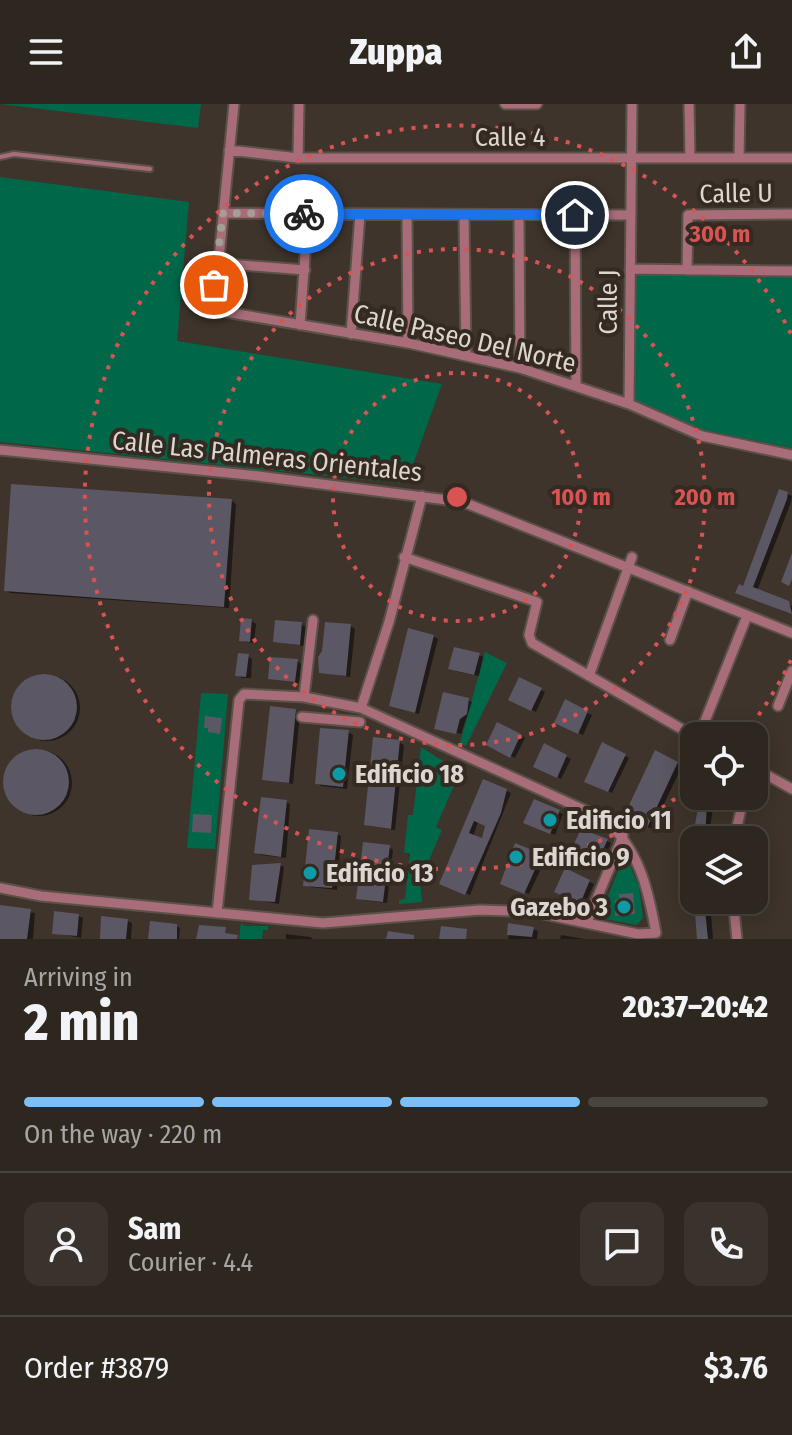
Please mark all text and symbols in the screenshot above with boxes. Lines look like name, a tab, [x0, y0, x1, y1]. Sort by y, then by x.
icon: menu	[24, 30, 68, 74]
text: Zuppa	[350, 30, 442, 74]
icon: share	[724, 30, 768, 74]
street label: Calle 4	[475, 122, 545, 153]
courier	[264, 174, 344, 254]
street label: Calle U	[699, 177, 773, 210]
pin	[541, 181, 609, 249]
icon: bike	[282, 192, 326, 236]
icon: home	[553, 193, 597, 237]
text: 300 m	[689, 220, 750, 248]
pin	[180, 251, 248, 319]
icon: bag	[192, 263, 236, 307]
street label: Calle J	[593, 269, 624, 335]
street label: Calle Paseo Del Norte	[351, 298, 579, 379]
street label: Calle Las Palmeras Orientales	[110, 425, 423, 488]
centre of rings	[443, 483, 471, 511]
text: 100 m	[551, 483, 611, 511]
text: 200 m	[674, 483, 735, 511]
map controls	[680, 722, 768, 914]
button: locate	[680, 722, 768, 810]
place label: Edificio 18	[355, 759, 464, 790]
marker: Edificio 18	[330, 765, 348, 783]
place label: Edificio 11	[566, 805, 672, 836]
marker: Edificio 11	[541, 811, 559, 829]
button: layers	[680, 826, 768, 914]
place label: Edificio 9	[532, 842, 630, 873]
marker: Edificio 9	[507, 848, 525, 866]
place label: Edificio 13	[326, 858, 434, 889]
marker: Edificio 13	[301, 864, 319, 882]
place label: Gazebo 3	[510, 892, 608, 923]
marker: Gazebo 3	[615, 898, 633, 916]
text: Arriving in	[24, 962, 133, 993]
text: 20:37–20:42	[623, 989, 768, 1025]
text: 2 min	[24, 991, 139, 1054]
text: On the way · 220 m	[24, 1119, 222, 1150]
button: person	[24, 1202, 108, 1286]
button: chat	[580, 1202, 664, 1286]
button: phone	[684, 1202, 768, 1286]
text: Sam	[128, 1211, 181, 1247]
text: Courier · 4.4	[128, 1247, 253, 1278]
text: Order #3879	[24, 1350, 169, 1386]
text: $3.76	[704, 1350, 768, 1386]

